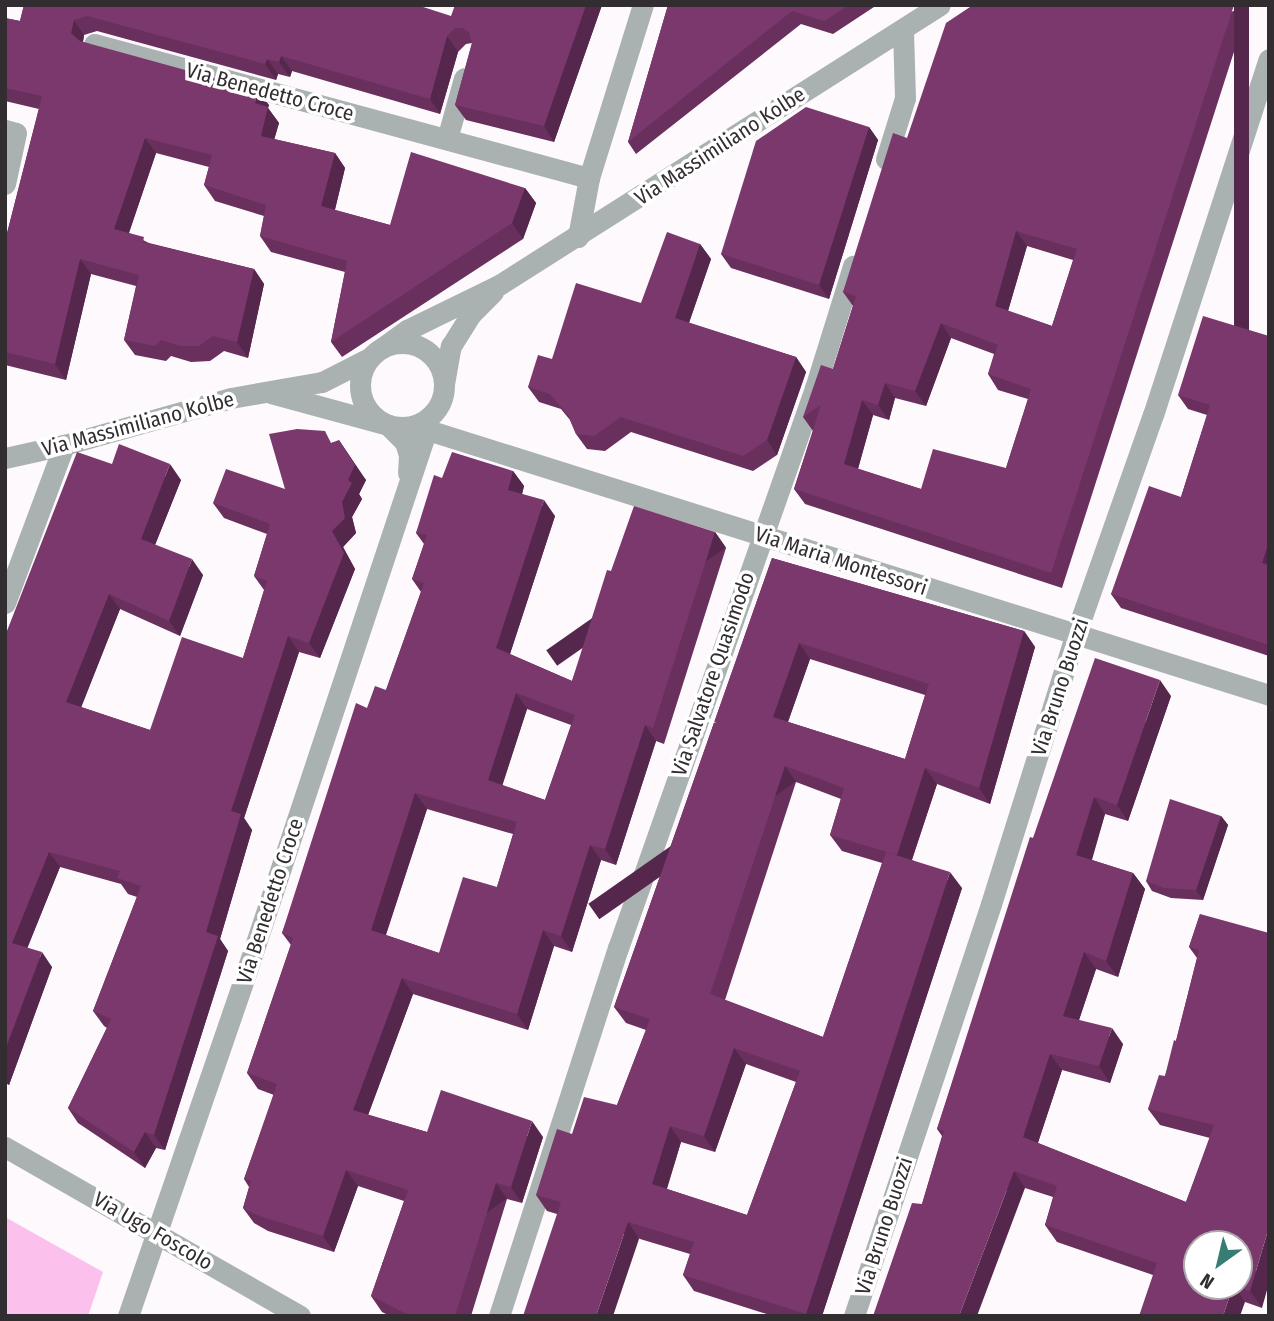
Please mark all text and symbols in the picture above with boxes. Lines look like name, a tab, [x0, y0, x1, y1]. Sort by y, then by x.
street label: Via Benedetto Croce	[183, 57, 357, 127]
street label: Via Massimiliano Kolbe	[630, 82, 810, 210]
street label: Via Massimiliano Kolbe	[39, 386, 237, 462]
street label: Via Maria Montessori	[752, 521, 930, 601]
street label: Via Salvatore Quasimodo	[666, 569, 760, 779]
street label: Via Bruno Buozzi	[1026, 615, 1094, 759]
street label: Via Benedetto Croce	[231, 815, 309, 987]
street label: Via Bruno Buozzi	[850, 1154, 918, 1298]
street label: Via Ugo Foscolo	[89, 1187, 217, 1275]
north arrow	[1183, 1230, 1253, 1300]
text: N	[1196, 1268, 1218, 1294]

